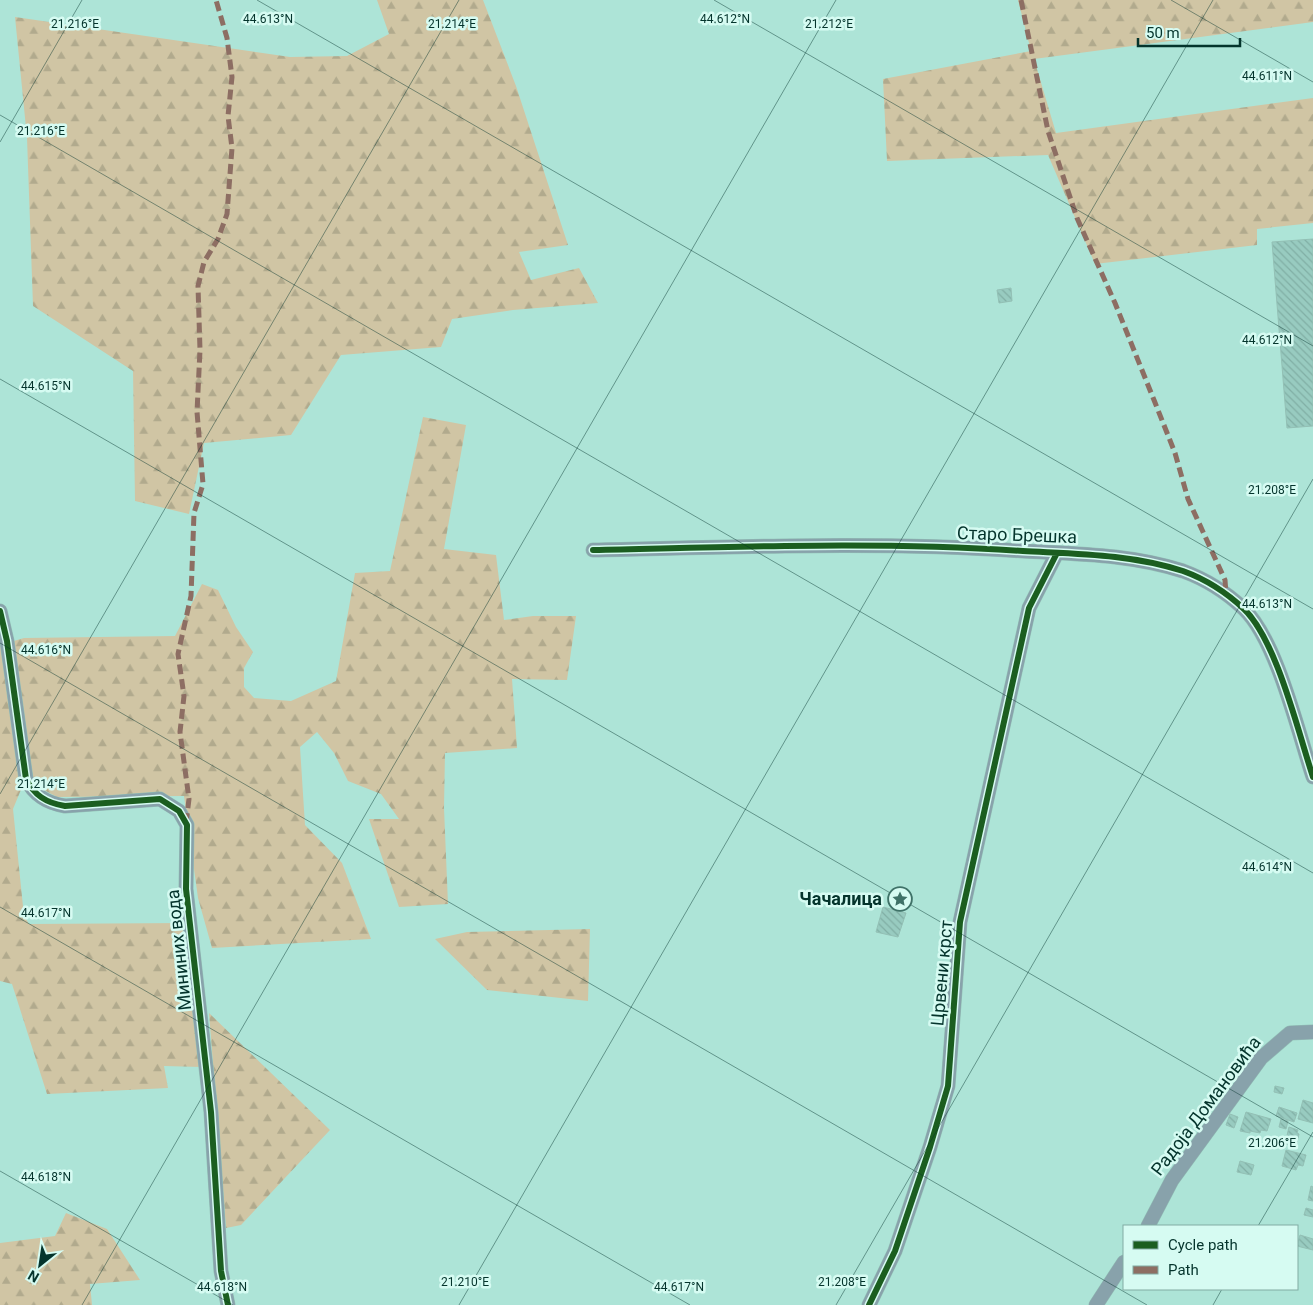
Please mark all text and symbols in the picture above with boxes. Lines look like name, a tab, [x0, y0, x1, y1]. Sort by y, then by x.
text: 44.613°N	[243, 12, 293, 26]
text: 44.612°N	[700, 12, 750, 26]
scale bar	[1138, 15, 1240, 47]
text: 21.216°E	[51, 17, 99, 31]
text: 21.214°E	[428, 17, 476, 31]
text: 21.212°E	[805, 17, 853, 31]
text: 50 m	[1146, 24, 1180, 42]
text: 44.611°N	[1242, 69, 1292, 83]
text: 21.216°E	[17, 124, 65, 138]
text: 44.612°N	[1242, 333, 1292, 347]
text: 44.615°N	[21, 379, 71, 393]
text: 21.208°E	[1248, 483, 1296, 497]
street label: Старо Брешка	[957, 522, 1077, 547]
text: 44.613°N	[1242, 597, 1292, 611]
text: 44.616°N	[21, 643, 71, 657]
text: 21.214°E	[17, 777, 65, 791]
text: 44.614°N	[1242, 860, 1292, 874]
place icon: Чачалица	[887, 886, 913, 912]
street label: Мининих вода	[162, 888, 195, 1012]
place label: Чачалица	[799, 888, 882, 909]
text: 44.617°N	[21, 906, 71, 920]
street label: Црвени крст	[926, 919, 957, 1027]
street label: Радоја Домановића	[1146, 1032, 1265, 1180]
text: 21.206°E	[1248, 1136, 1296, 1150]
text: 44.618°N	[21, 1170, 71, 1184]
legend	[1123, 1225, 1298, 1290]
text: Cycle path	[1168, 1236, 1238, 1254]
north arrow	[15, 1240, 65, 1290]
text: Path	[1168, 1261, 1199, 1279]
text: N	[25, 1267, 42, 1286]
text: 21.210°E	[441, 1275, 489, 1289]
text: 21.208°E	[818, 1275, 866, 1289]
text: 44.618°N	[197, 1280, 247, 1294]
text: 44.617°N	[654, 1280, 704, 1294]

